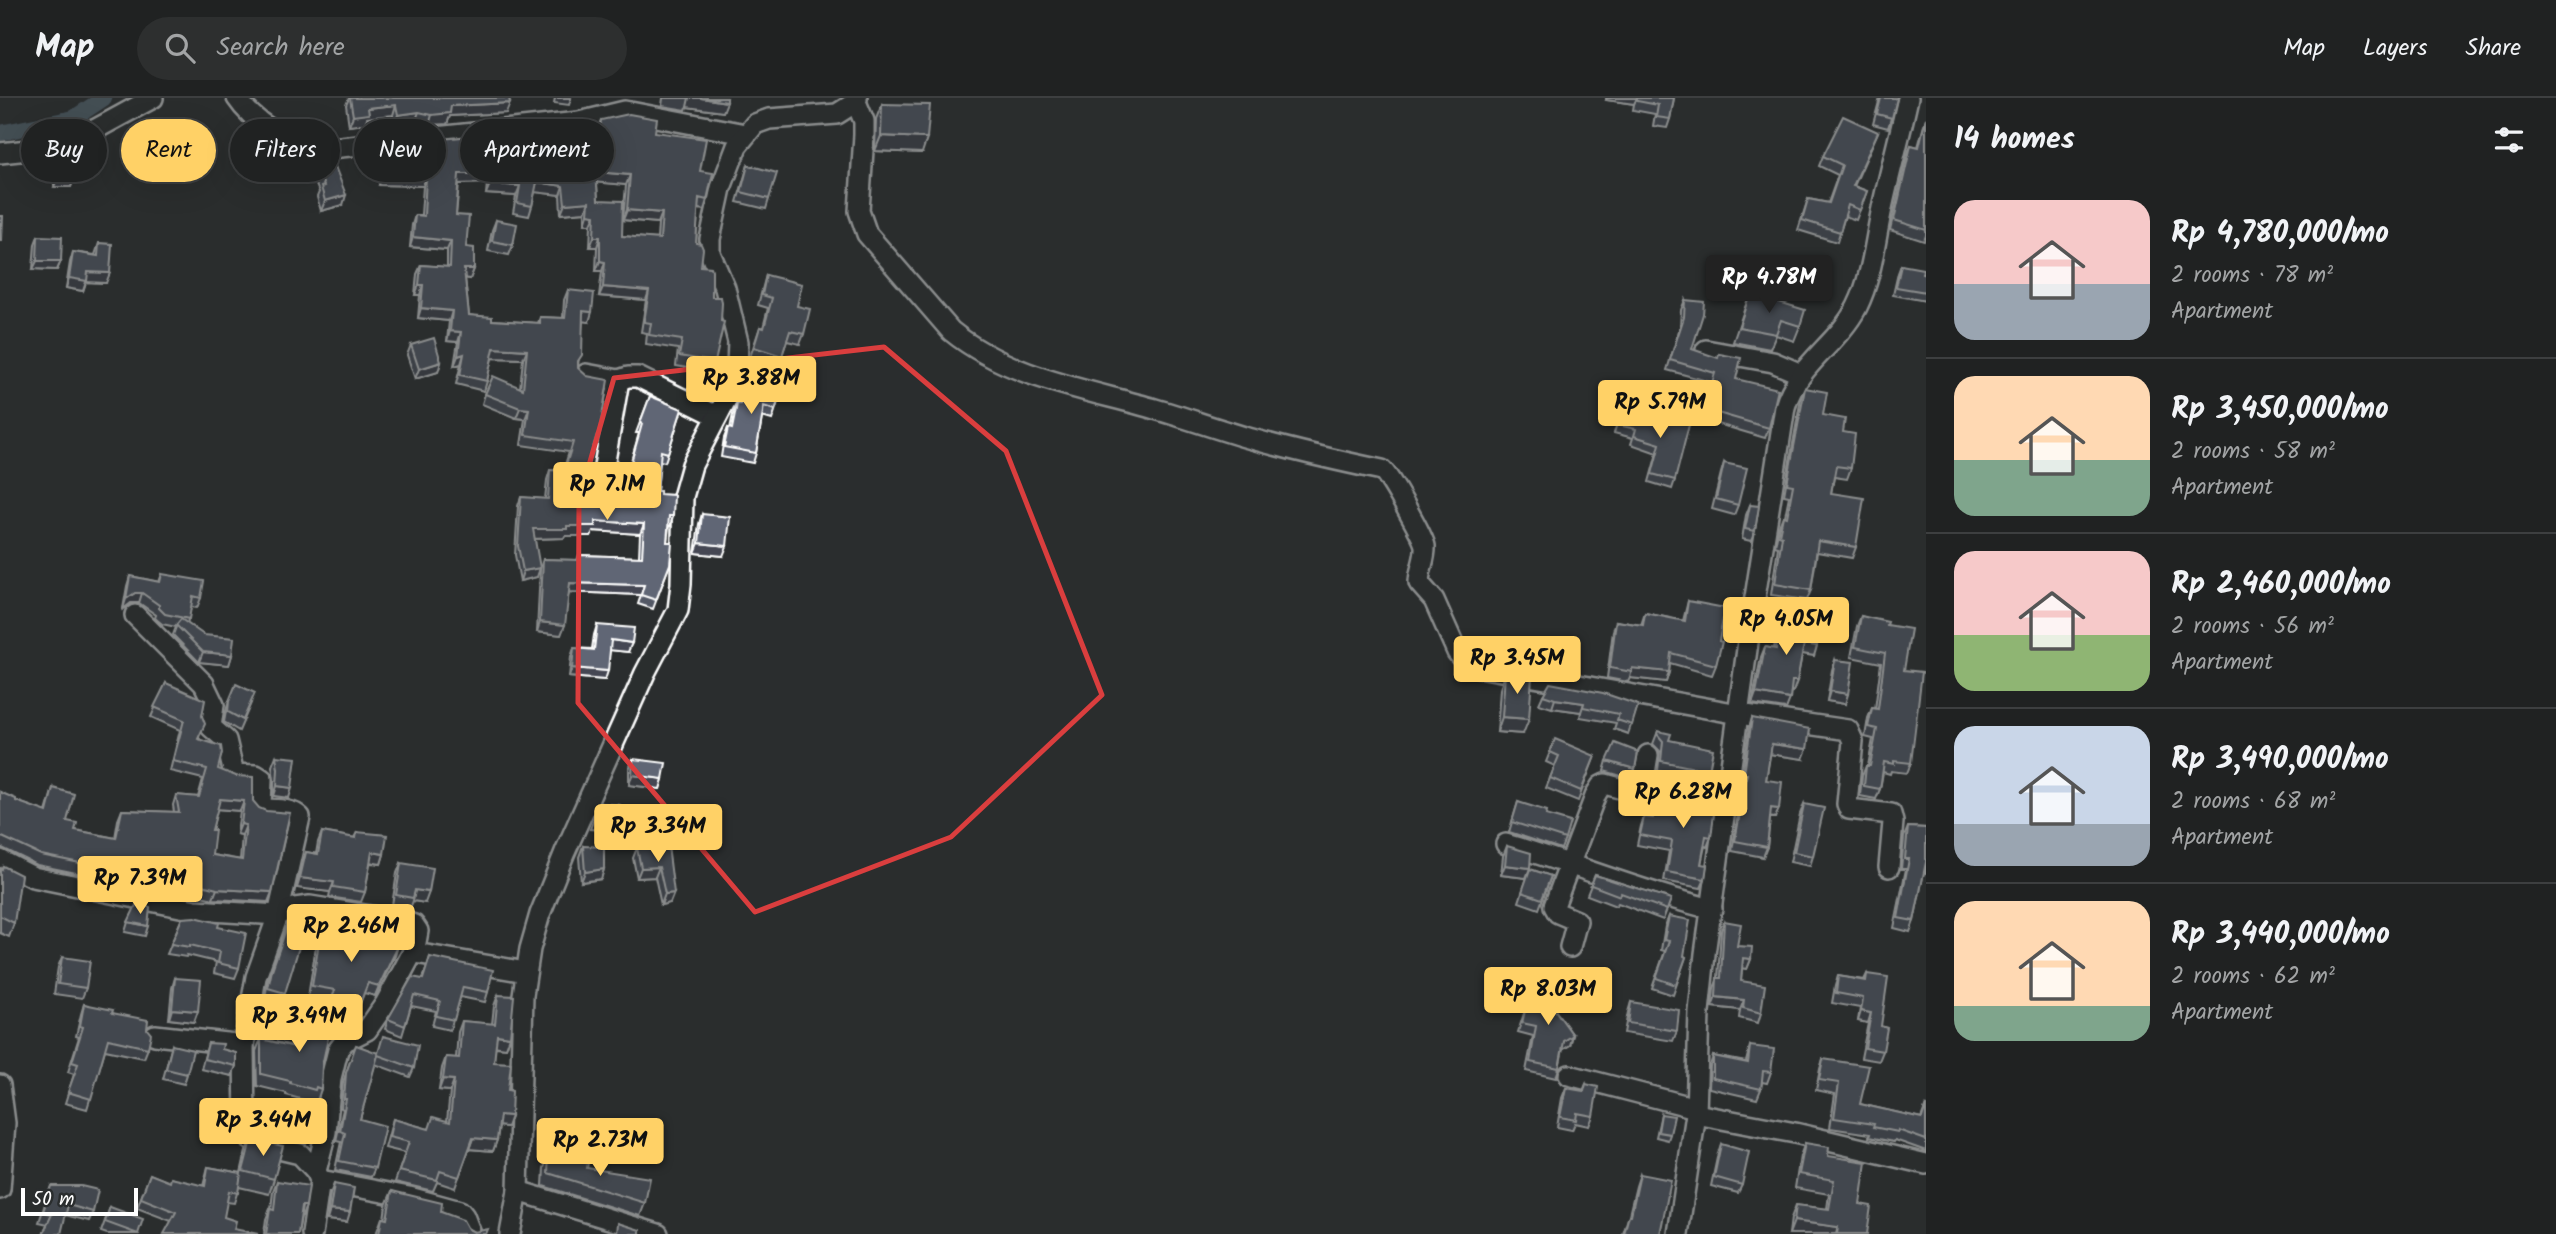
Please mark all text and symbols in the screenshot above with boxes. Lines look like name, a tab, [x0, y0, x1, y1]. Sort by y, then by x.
search box	[137, 17, 627, 80]
text: Map	[35, 22, 95, 75]
text: Search here	[217, 27, 345, 69]
icon: search	[161, 29, 199, 67]
text: Map	[2283, 29, 2325, 68]
text: Layers	[2363, 29, 2427, 68]
text: Share	[2465, 29, 2521, 68]
text: 14 homes	[1954, 116, 2075, 164]
chip: Buy	[21, 119, 107, 182]
chip: Rent	[121, 119, 216, 182]
chip: Filters	[230, 119, 340, 182]
chip: New	[354, 119, 446, 182]
chip: Apartment	[460, 119, 614, 182]
icon: filters	[2490, 121, 2528, 159]
text: Rp 4,780,000/mo	[2171, 210, 2389, 258]
icon: home	[2010, 228, 2094, 312]
pin: Rp 4.78M	[1697, 256, 1841, 315]
text: 2 rooms · 78 m²	[2171, 258, 2333, 294]
text: Rp 4.78M	[1722, 260, 1816, 296]
text: Apartment	[2171, 294, 2273, 330]
pin: Rp 3.88M	[679, 356, 823, 416]
text: Rp 3.88M	[702, 361, 800, 397]
pin: Rp 5.79M	[1588, 380, 1732, 440]
text: Rp 5.79M	[1614, 385, 1706, 421]
text: Rp 3,450,000/mo	[2171, 386, 2389, 434]
icon: home	[2010, 404, 2094, 488]
text: 2 rooms · 58 m²	[2171, 434, 2335, 470]
pin: Rp 7.1M	[542, 462, 672, 522]
text: Rp 7.1M	[569, 467, 645, 503]
text: Apartment	[2171, 470, 2273, 506]
text: Rp 2,460,000/mo	[2171, 561, 2391, 609]
icon: home	[2010, 579, 2094, 663]
pin: Rp 4.05M	[1714, 598, 1858, 657]
text: Rp 4.05M	[1739, 602, 1833, 638]
text: 2 rooms · 56 m²	[2171, 609, 2334, 645]
pin: Rp 3.45M	[1445, 636, 1589, 696]
text: Rp 3.45M	[1470, 641, 1564, 677]
text: Apartment	[2171, 645, 2273, 681]
text: Rp 3,490,000/mo	[2171, 736, 2389, 784]
icon: home	[2010, 754, 2094, 838]
pin: Rp 6.28M	[1611, 770, 1755, 830]
text: Rp 6.28M	[1634, 775, 1732, 811]
text: 2 rooms · 68 m²	[2171, 784, 2335, 820]
pin: Rp 3.34M	[586, 804, 730, 864]
text: Rp 3.34M	[610, 809, 706, 845]
text: Apartment	[2171, 820, 2273, 856]
pin: Rp 7.39M	[68, 856, 212, 916]
text: Rp 7.39M	[94, 861, 186, 897]
pin: Rp 2.46M	[279, 904, 423, 964]
text: Rp 2.46M	[303, 909, 399, 945]
text: Rp 3,440,000/mo	[2171, 911, 2390, 959]
icon: home	[2010, 929, 2094, 1013]
text: 2 rooms · 62 m²	[2171, 959, 2335, 995]
pin: Rp 8.03M	[1476, 968, 1620, 1027]
text: Rp 8.03M	[1500, 972, 1596, 1008]
pin: Rp 3.49M	[227, 995, 371, 1054]
text: Apartment	[2171, 995, 2273, 1031]
text: Rp 3.49M	[252, 999, 346, 1035]
pin: Rp 3.44M	[191, 1098, 335, 1158]
text: Rp 3.44M	[215, 1103, 311, 1139]
pin: Rp 2.73M	[528, 1118, 672, 1178]
text: Rp 2.73M	[553, 1123, 647, 1159]
scale bar	[21, 1185, 138, 1217]
text: 50 m	[32, 1185, 74, 1215]

